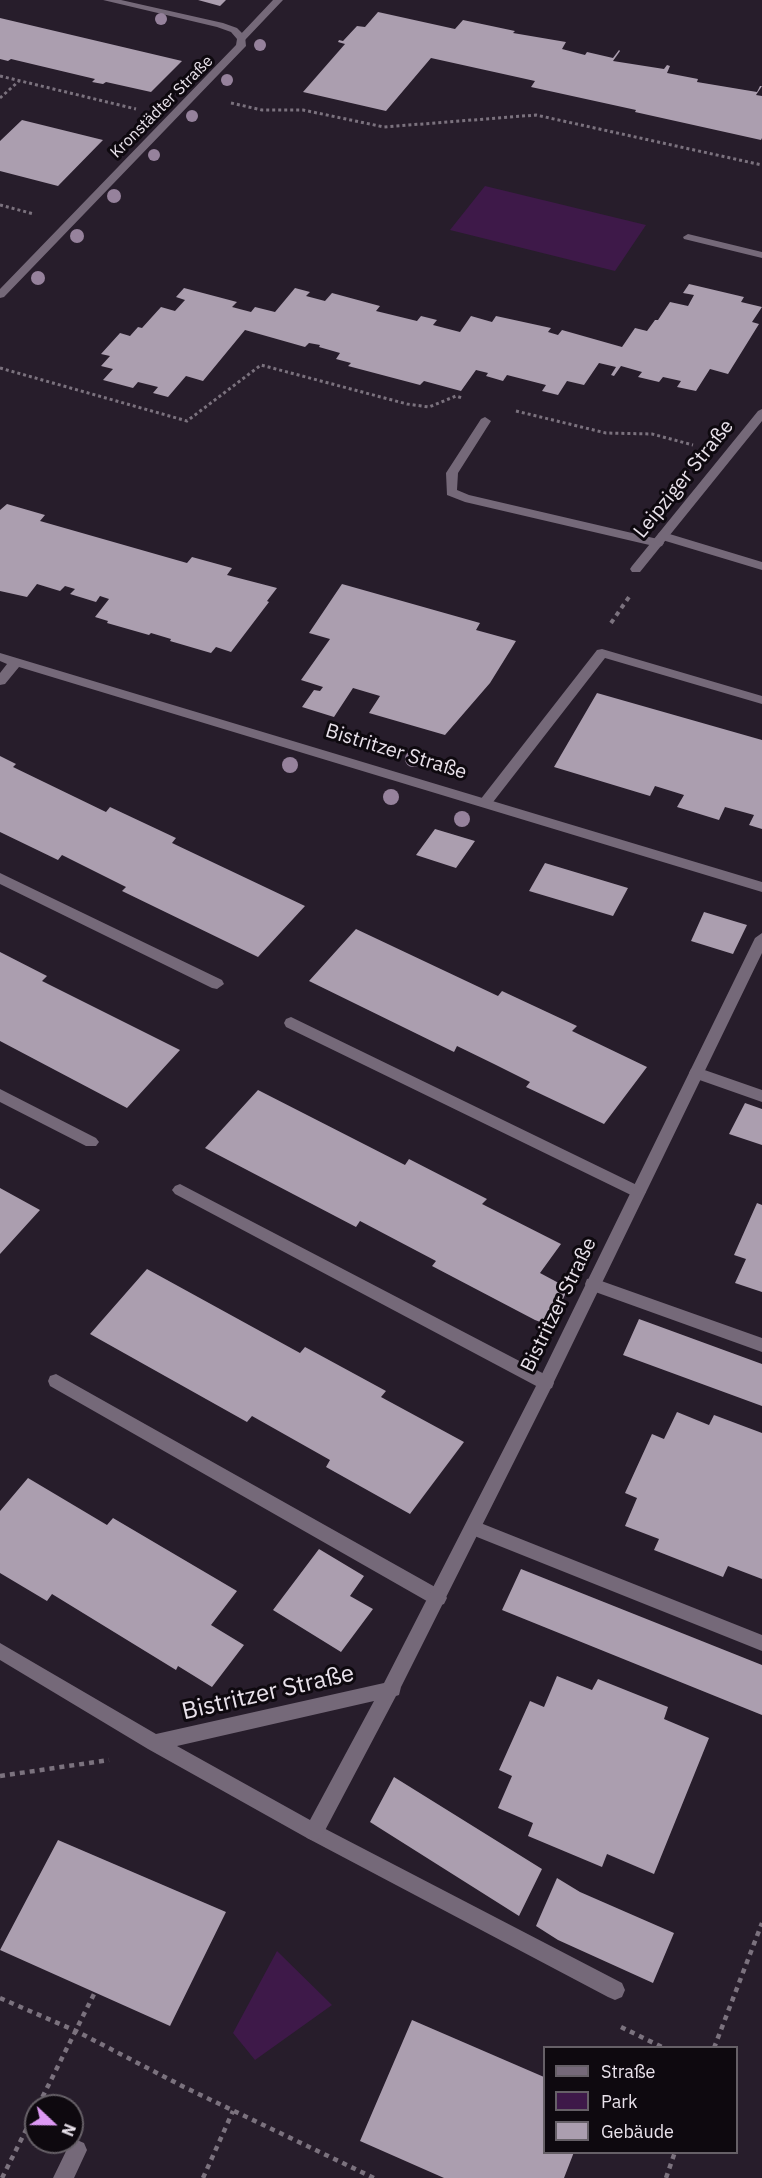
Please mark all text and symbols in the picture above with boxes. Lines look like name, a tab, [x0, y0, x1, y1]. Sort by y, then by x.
street label: Kronstädter Straße	[107, 52, 217, 162]
street label: Leipziger Straße	[629, 415, 739, 543]
street label: Bistritzer Straße	[322, 719, 470, 785]
street label: Bistritzer Straße	[516, 1234, 602, 1376]
street label: Bistritzer Straße	[179, 1659, 357, 1727]
legend	[543, 2046, 738, 2154]
text: Straße	[601, 2060, 655, 2083]
text: Park	[601, 2090, 637, 2113]
north arrow	[24, 2094, 84, 2154]
text: Gebäude	[601, 2120, 674, 2143]
text: N	[57, 2121, 80, 2139]

